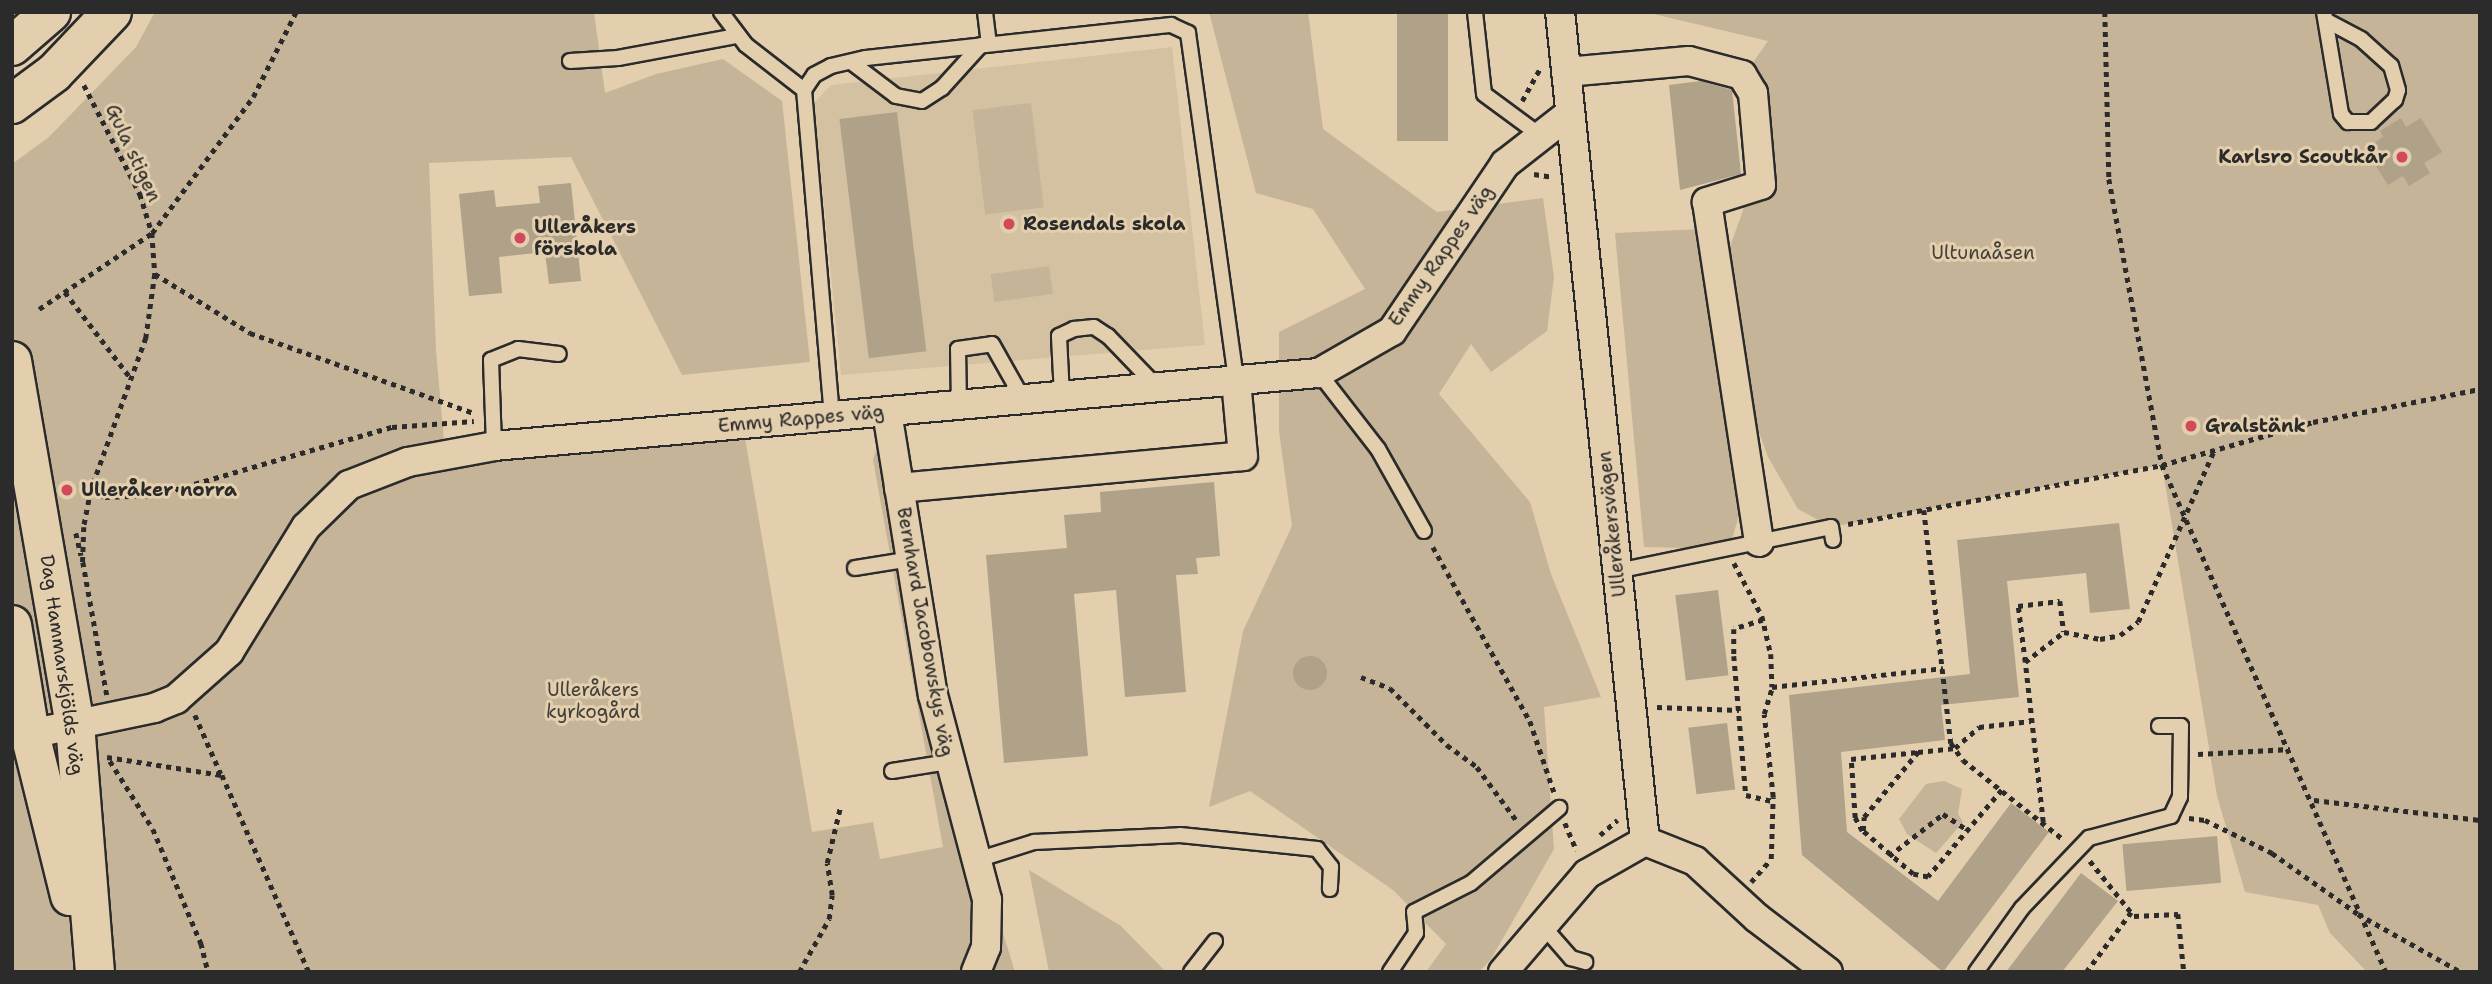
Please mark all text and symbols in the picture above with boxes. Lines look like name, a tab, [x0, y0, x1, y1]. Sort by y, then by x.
street label: Gula stigen	[100, 100, 166, 206]
place label: Karlsro Scoutkår	[2218, 146, 2388, 168]
marker: Karlsro Scoutkår	[2394, 149, 2410, 165]
street label: Emmy Rappes väg	[1384, 181, 1498, 331]
place label: Rosendals skola	[1023, 213, 1185, 235]
place label: Ulleråkers förskola	[534, 216, 636, 260]
marker: Rosendals skola	[1001, 216, 1017, 232]
marker: Ulleråkers förskola	[512, 230, 528, 246]
park label: Ultunaåsen	[1931, 242, 2035, 264]
street label: Emmy Rappes väg	[717, 400, 885, 438]
place label: Gralstänk	[2205, 415, 2306, 437]
marker: Gralstänk	[2183, 418, 2199, 434]
street label: Ulleråkersvägen	[1593, 450, 1631, 598]
place label: Ulleråker norra	[81, 479, 237, 501]
marker: Ulleråker norra	[59, 482, 75, 498]
street label: Bernhard Jacobowskys väg	[892, 506, 958, 758]
street label: Dag Hammarskjölds väg	[35, 553, 89, 777]
park label: Ulleråkers kyrkogård	[546, 679, 640, 723]

